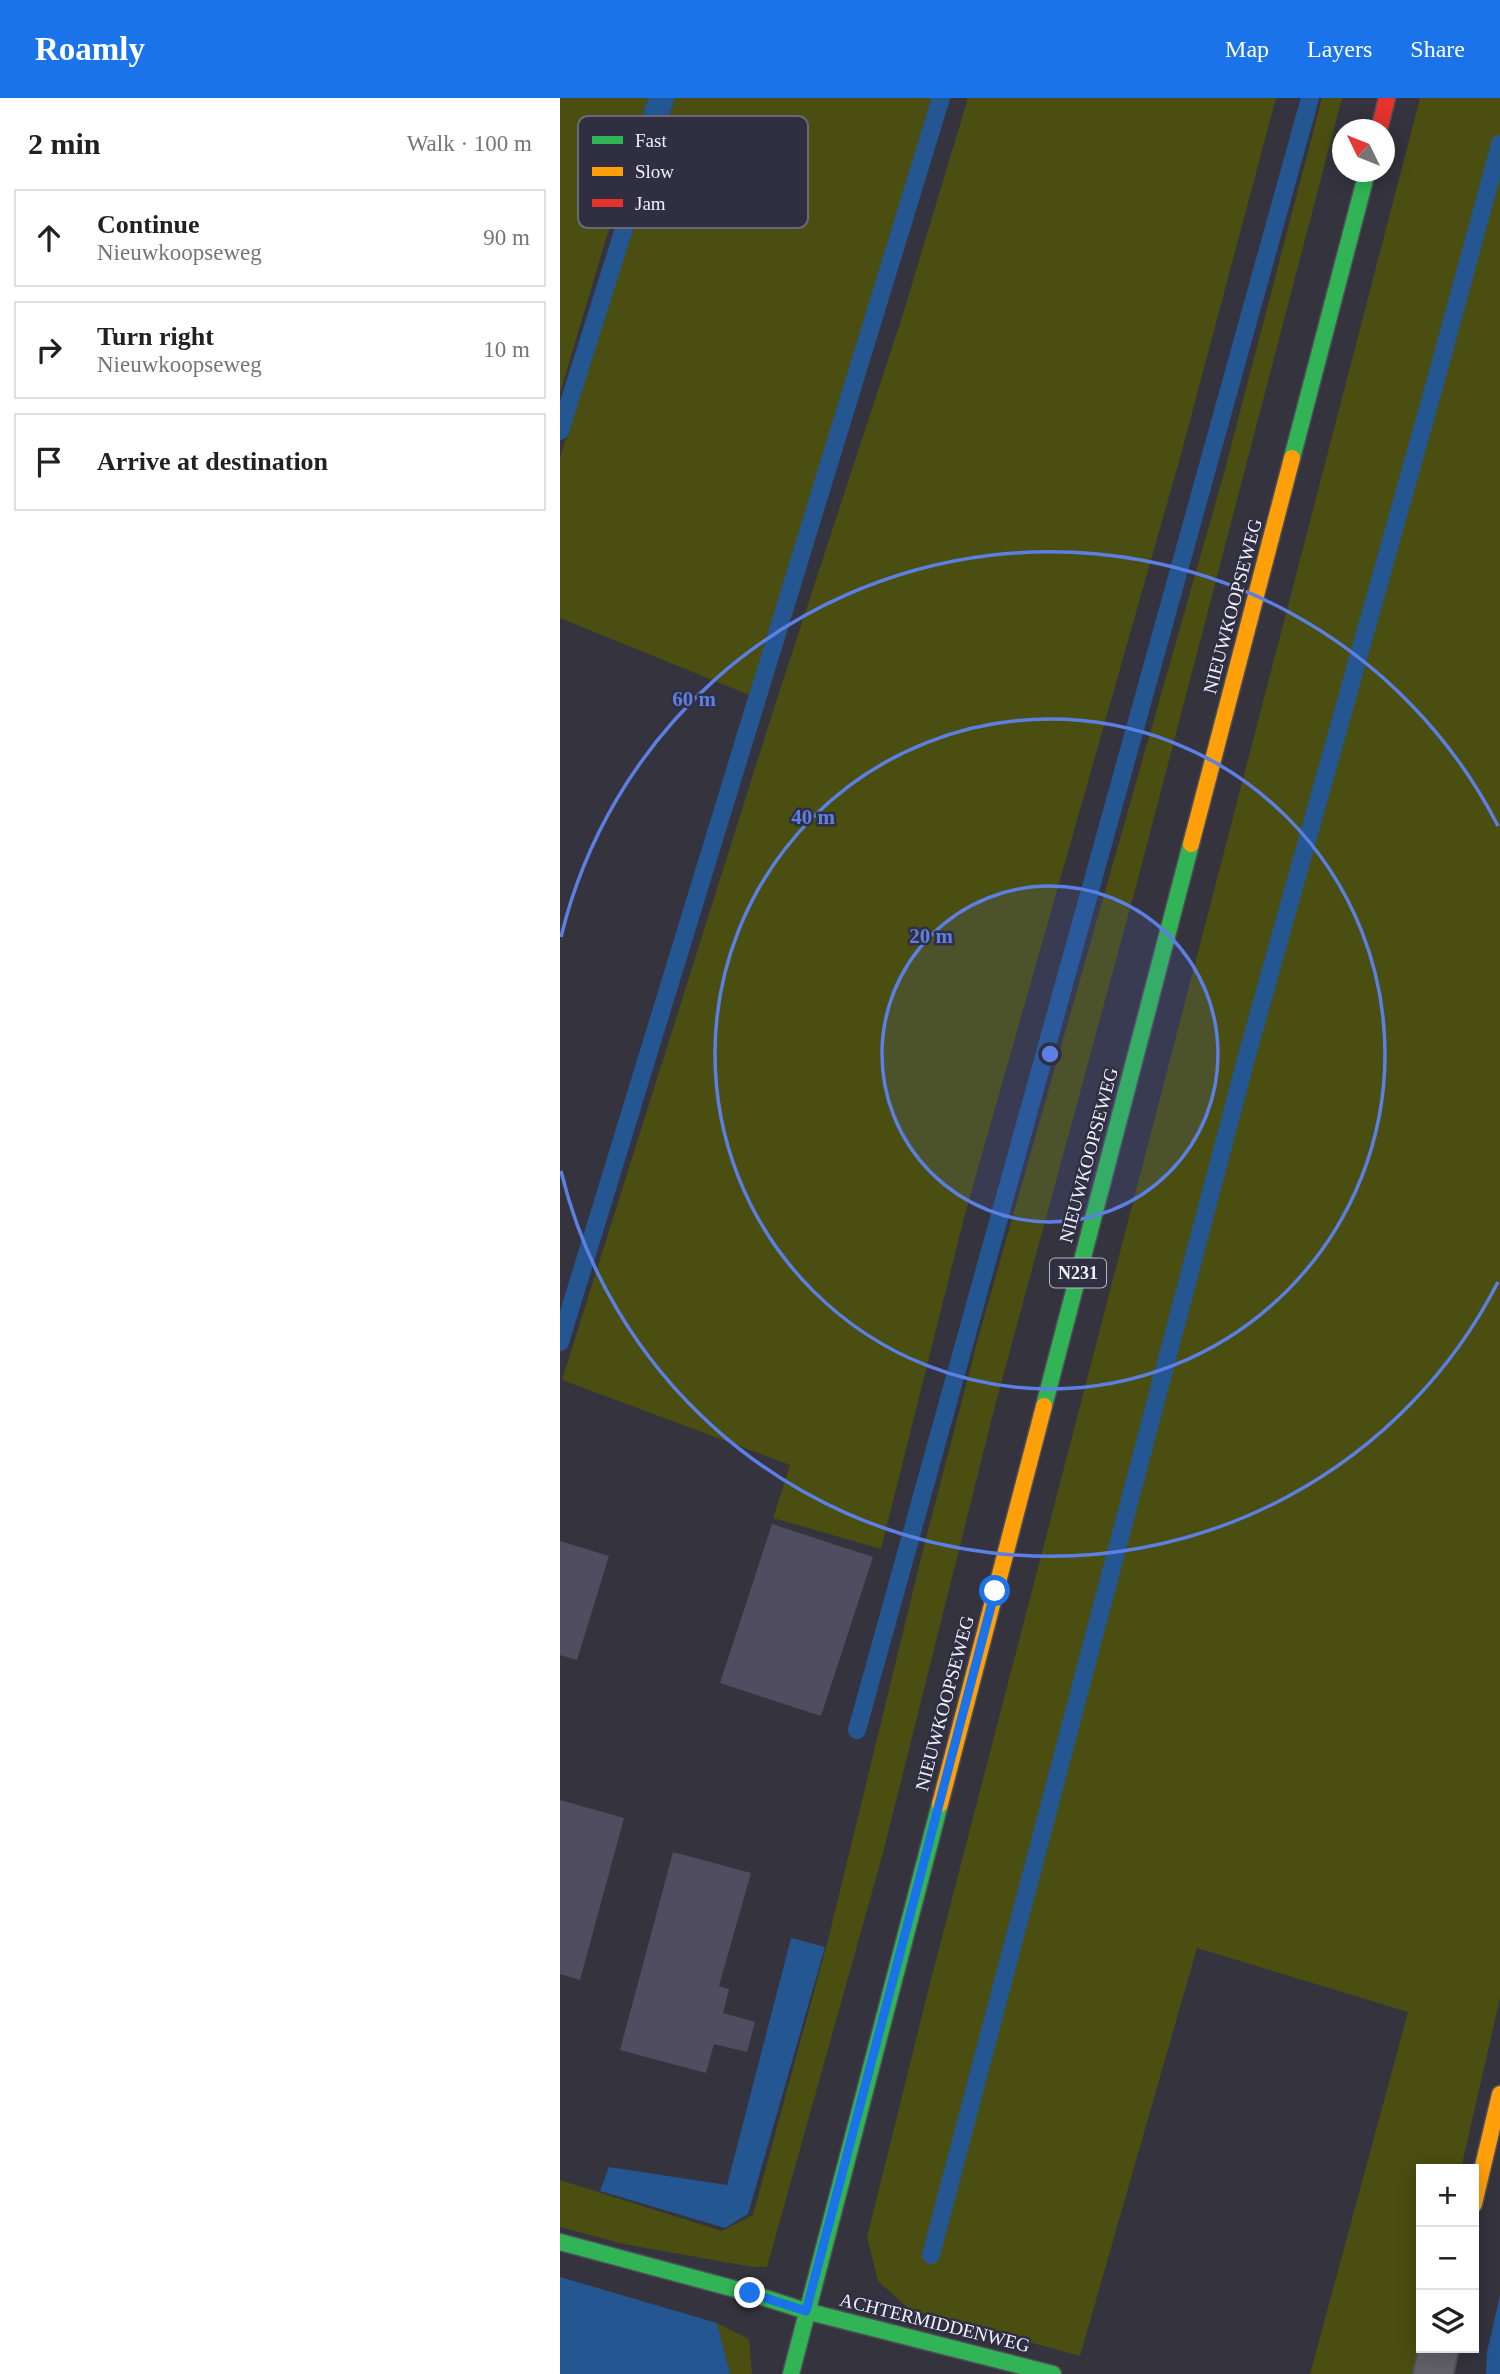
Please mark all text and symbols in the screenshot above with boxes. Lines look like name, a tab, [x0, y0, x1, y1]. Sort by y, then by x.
text: Roamly	[35, 31, 145, 67]
text: Map	[1225, 36, 1269, 62]
text: Layers	[1307, 36, 1372, 62]
text: Share	[1410, 36, 1465, 62]
legend	[578, 116, 808, 228]
north arrow	[1332, 119, 1395, 182]
text: 2 min	[28, 127, 101, 160]
text: Fast	[635, 130, 667, 151]
text: Walk · 100 m	[407, 131, 532, 156]
text: Slow	[635, 161, 674, 182]
text: Jam	[635, 193, 666, 214]
text: Continue	[97, 210, 200, 239]
icon: ahead	[30, 219, 68, 257]
text: 90 m	[483, 225, 530, 250]
text: Nieuwkoopseweg	[97, 240, 262, 265]
text: Turn right	[97, 322, 214, 351]
icon: right	[30, 331, 68, 369]
text: 10 m	[483, 337, 530, 362]
text: Nieuwkoopseweg	[97, 352, 262, 377]
icon: arrive	[30, 443, 68, 481]
text: Arrive at destination	[97, 447, 328, 476]
street label: NIEUWKOOPSEWEG	[1199, 516, 1266, 696]
text: 60 m	[672, 687, 716, 711]
text: 40 m	[791, 805, 835, 829]
text: 20 m	[909, 924, 953, 948]
centre of rings	[1038, 1042, 1062, 1066]
street label: NIEUWKOOPSEWEG	[1055, 1065, 1122, 1245]
road number: N231	[1050, 1258, 1106, 1288]
route start	[979, 1575, 1010, 1606]
street label: NIEUWKOOPSEWEG	[911, 1613, 978, 1793]
map controls	[1416, 2164, 1479, 2353]
button: +	[1416, 2164, 1479, 2227]
button: −	[1416, 2227, 1479, 2290]
route end	[734, 2277, 765, 2308]
street label: ACHTERMIDDENWEG	[838, 2289, 1032, 2356]
button: layers	[1416, 2290, 1479, 2353]

